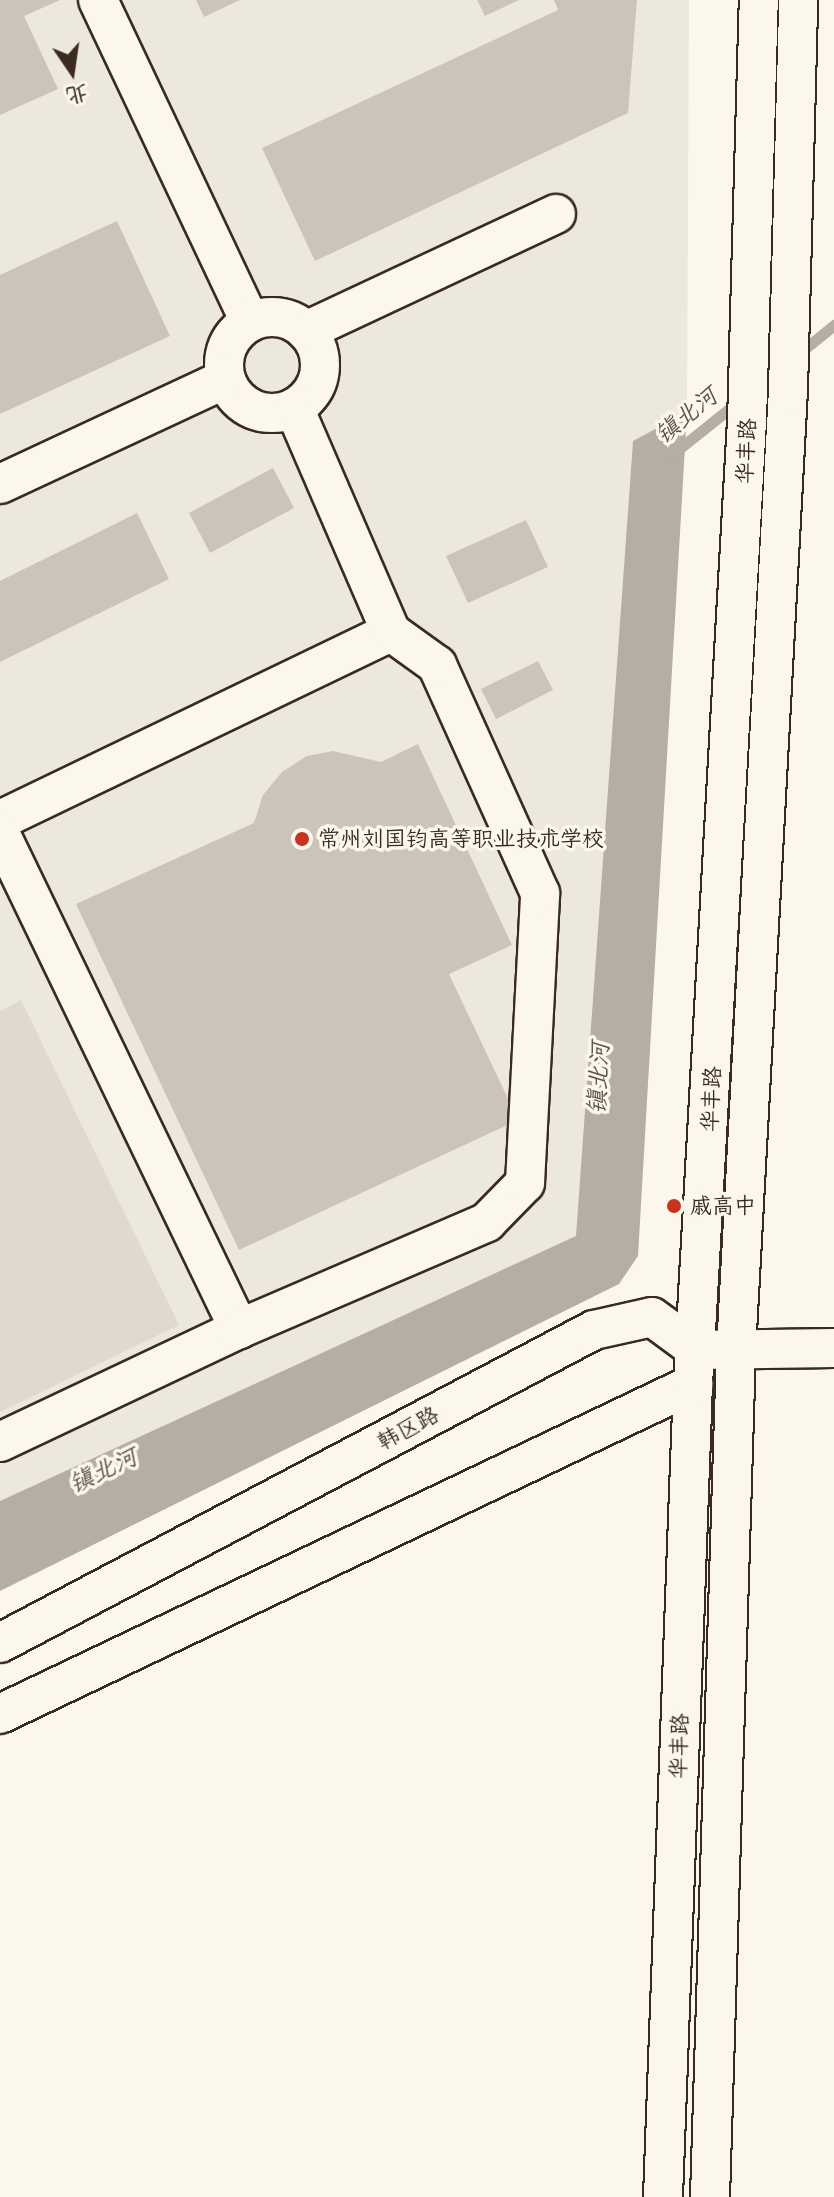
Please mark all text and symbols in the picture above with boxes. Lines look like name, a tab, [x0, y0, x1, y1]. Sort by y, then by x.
north arrow	[32, 32, 112, 112]
text: 北	[64, 79, 91, 112]
water label: 镇北河	[649, 381, 723, 449]
street label: 华丰路	[731, 417, 761, 485]
place label: 常州刘国钧高等职业技术学校	[318, 826, 604, 852]
marker: 常州刘国钧高等职业技术学校	[293, 830, 311, 848]
water label: 镇北河	[582, 1041, 614, 1115]
street label: 华丰路	[696, 1065, 726, 1133]
place label: 戚高中	[690, 1193, 756, 1219]
marker: 戚高中	[665, 1197, 683, 1215]
street label: 韩区路	[373, 1401, 443, 1455]
water label: 镇北河	[64, 1442, 142, 1498]
street label: 华丰路	[665, 1713, 693, 1779]

